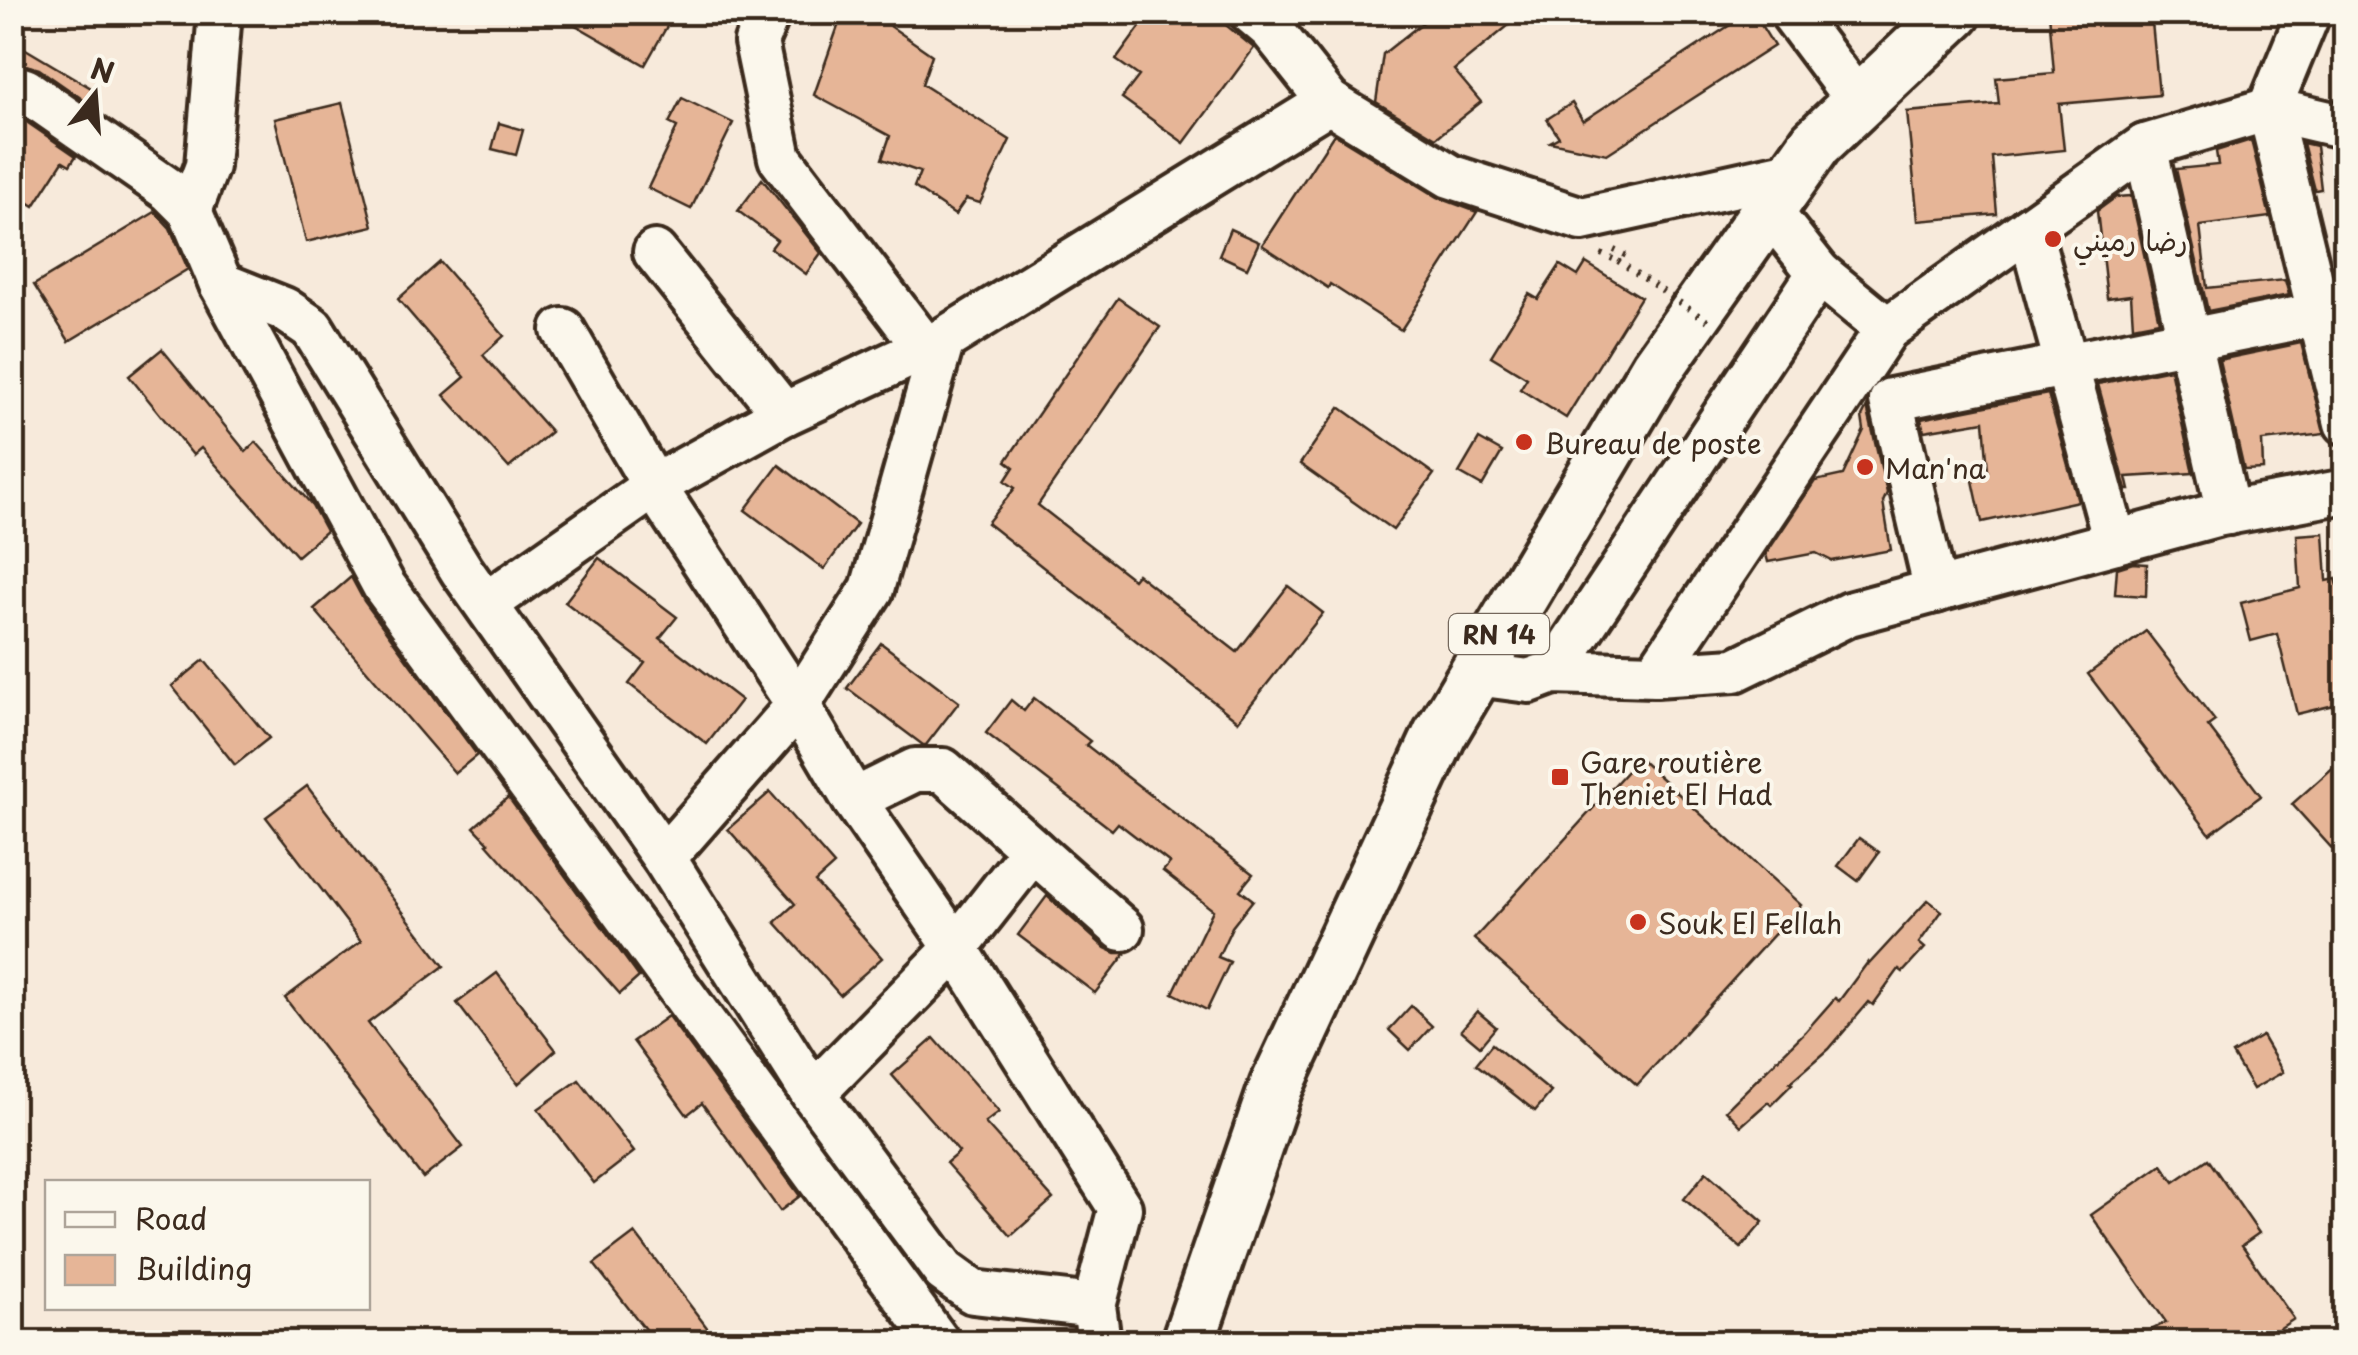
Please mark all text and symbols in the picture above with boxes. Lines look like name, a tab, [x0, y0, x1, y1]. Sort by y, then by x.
north arrow	[45, 45, 145, 145]
text: N	[86, 46, 120, 93]
place label: رضا رميني	[2073, 218, 2188, 266]
marker: رضا رميني	[2042, 228, 2064, 250]
place label: Bureau de poste	[1544, 421, 1762, 464]
marker: Bureau de poste	[1513, 431, 1535, 453]
place label: Man'na	[1885, 446, 1987, 489]
marker: Man'na	[1854, 456, 1876, 478]
road number: RN 14	[1449, 614, 1549, 654]
place label: Gare routière Theniet El Had	[1580, 740, 1772, 815]
marker: Gare routière Theniet El Had	[1549, 766, 1571, 788]
place label: Souk El Fellah	[1658, 901, 1842, 944]
marker: Souk El Fellah	[1627, 911, 1649, 933]
legend	[45, 1180, 370, 1310]
text: Road	[135, 1195, 208, 1240]
text: Building	[135, 1245, 252, 1290]

